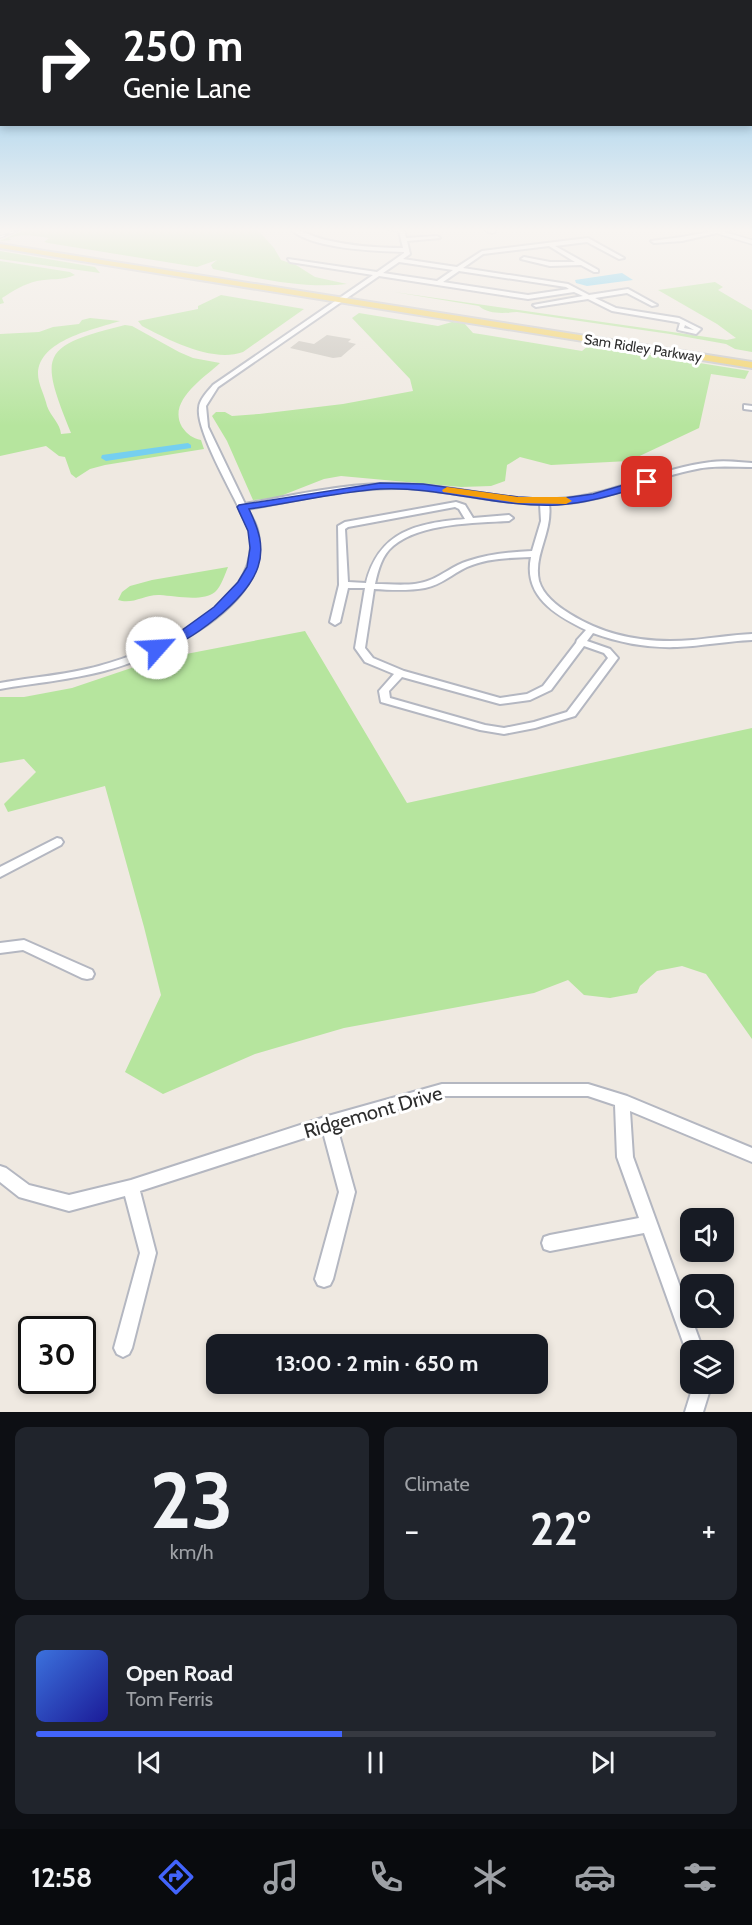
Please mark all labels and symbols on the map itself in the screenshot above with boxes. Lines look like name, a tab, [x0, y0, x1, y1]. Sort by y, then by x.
street label: Sam Ridley Parkway	[583, 330, 703, 366]
pin	[621, 456, 672, 507]
position arrow	[125, 616, 189, 680]
street label: Ridgemont Drive	[301, 1081, 445, 1143]
speed limit sign: 30	[18, 1316, 96, 1394]

